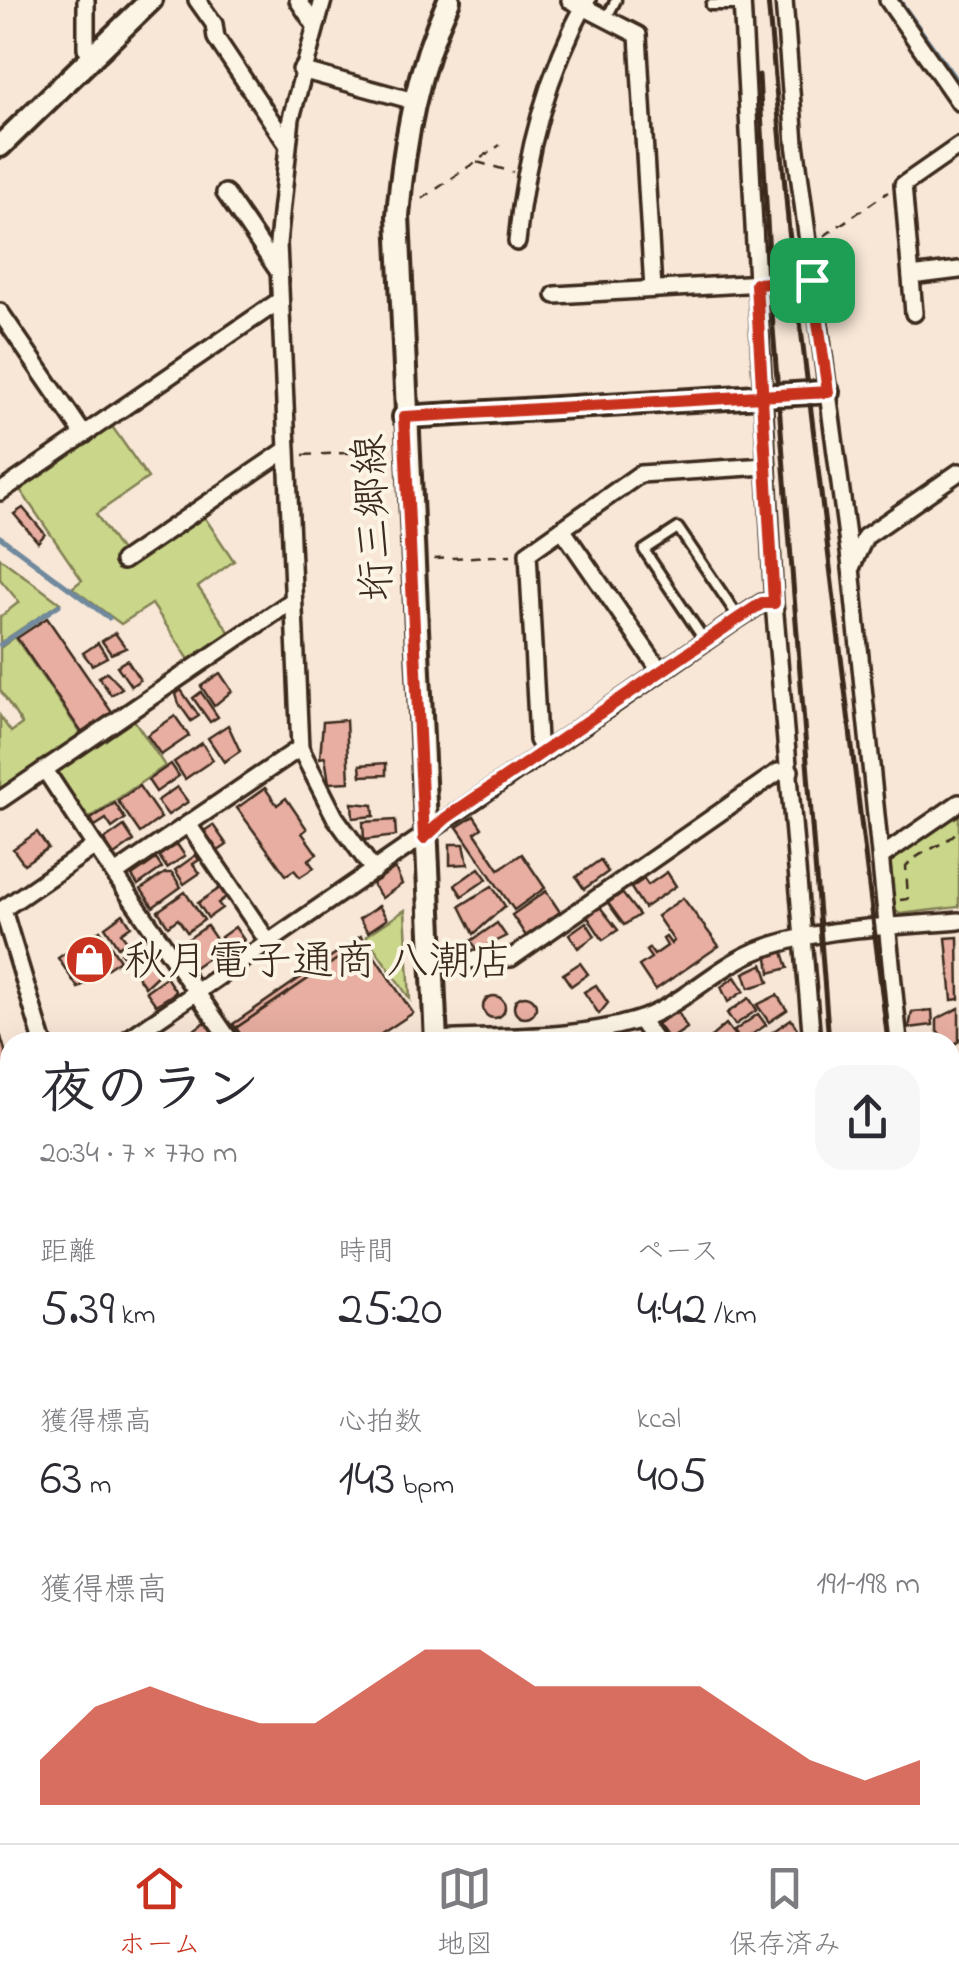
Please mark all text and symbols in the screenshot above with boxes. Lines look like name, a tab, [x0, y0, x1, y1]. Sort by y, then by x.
pin	[770, 238, 855, 323]
icon: arrive	[785, 253, 840, 308]
street label: 垳三郷線	[341, 432, 410, 603]
shop icon: 秋月電子通商 八潮店	[63, 933, 115, 985]
place label: 秋月電子通商 八潮店	[124, 933, 513, 994]
text: 夜のラン	[40, 1053, 260, 1133]
button: share	[815, 1065, 920, 1170]
text: 20:34 · 7 × 770 m	[40, 1131, 238, 1178]
text: 距離	[40, 1233, 96, 1274]
text: 時間	[338, 1233, 394, 1274]
text: ペース	[637, 1233, 719, 1274]
text: 5.39	[40, 1274, 115, 1347]
text: 25:20	[338, 1274, 442, 1347]
text: 4:42	[637, 1274, 707, 1347]
text: km	[115, 1296, 156, 1337]
text: /km	[707, 1296, 757, 1337]
text: kcal	[637, 1400, 681, 1441]
text: 獲得標高	[40, 1403, 152, 1444]
text: 心拍数	[338, 1403, 422, 1444]
text: 405	[637, 1441, 707, 1514]
text: 63	[40, 1444, 83, 1517]
text: 143	[338, 1444, 395, 1517]
text: m	[83, 1466, 111, 1507]
text: bpm	[395, 1466, 454, 1507]
text: 191–198 m	[816, 1562, 920, 1609]
text: 獲得標高	[40, 1568, 168, 1615]
tab: ホーム	[118, 1861, 201, 1967]
tab: 地図	[437, 1861, 493, 1967]
tab: 保存済み	[729, 1861, 841, 1967]

